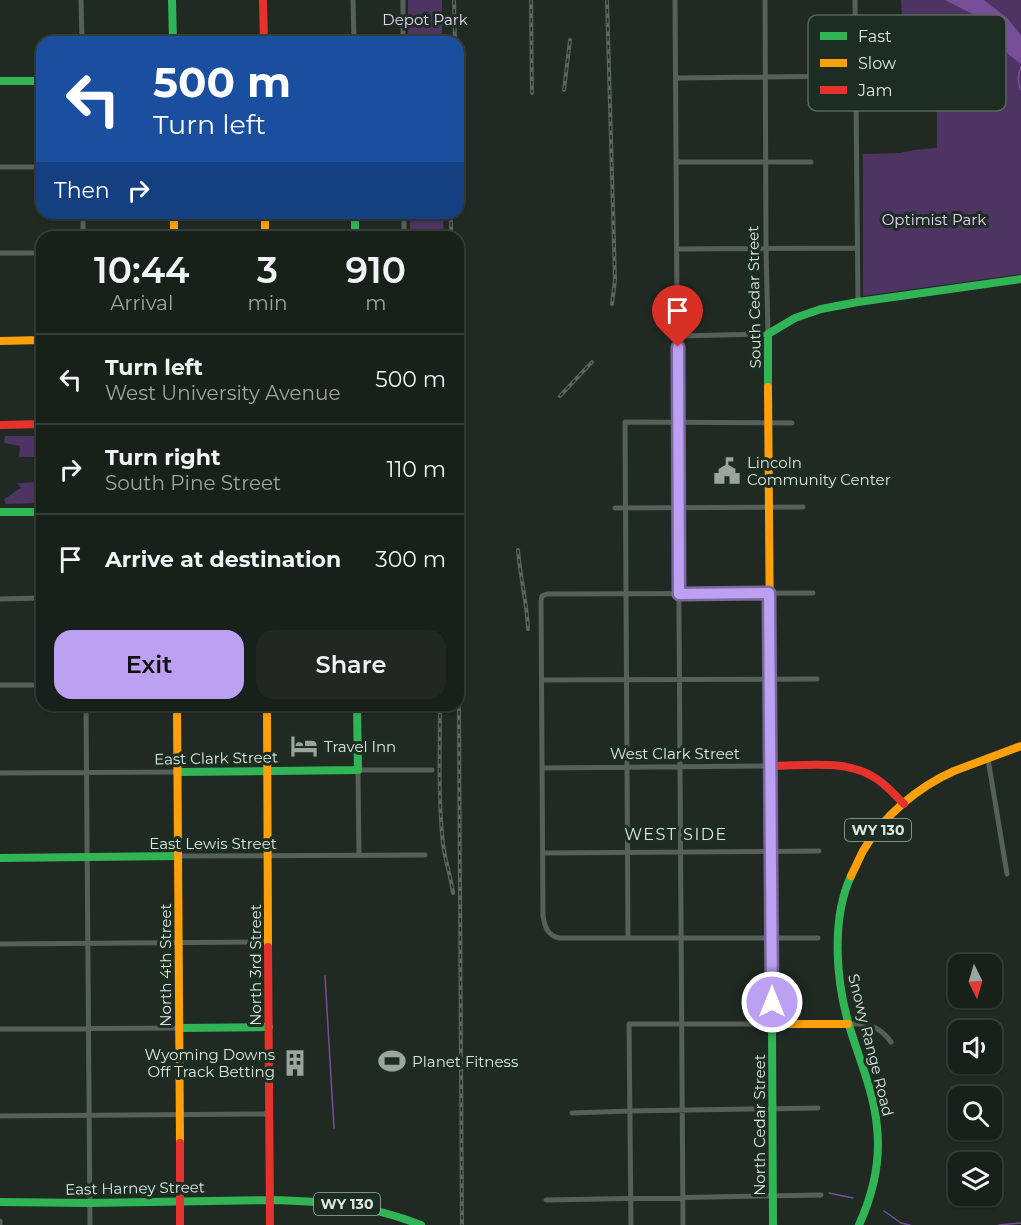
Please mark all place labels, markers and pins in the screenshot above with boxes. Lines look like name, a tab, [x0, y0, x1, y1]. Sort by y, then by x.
pin	[652, 285, 703, 347]
place label: Lincoln Community Center	[747, 453, 891, 489]
public building icon: Lincoln Community Center	[712, 456, 742, 486]
hotel icon: Travel Inn	[289, 731, 319, 761]
place label: Travel Inn	[324, 737, 396, 756]
place label: Wyoming Downs Off Track Betting	[145, 1045, 275, 1081]
sports icon: Planet Fitness	[377, 1046, 407, 1076]
building icon: Wyoming Downs Off Track Betting	[280, 1048, 310, 1078]
place label: Planet Fitness	[412, 1052, 518, 1071]

